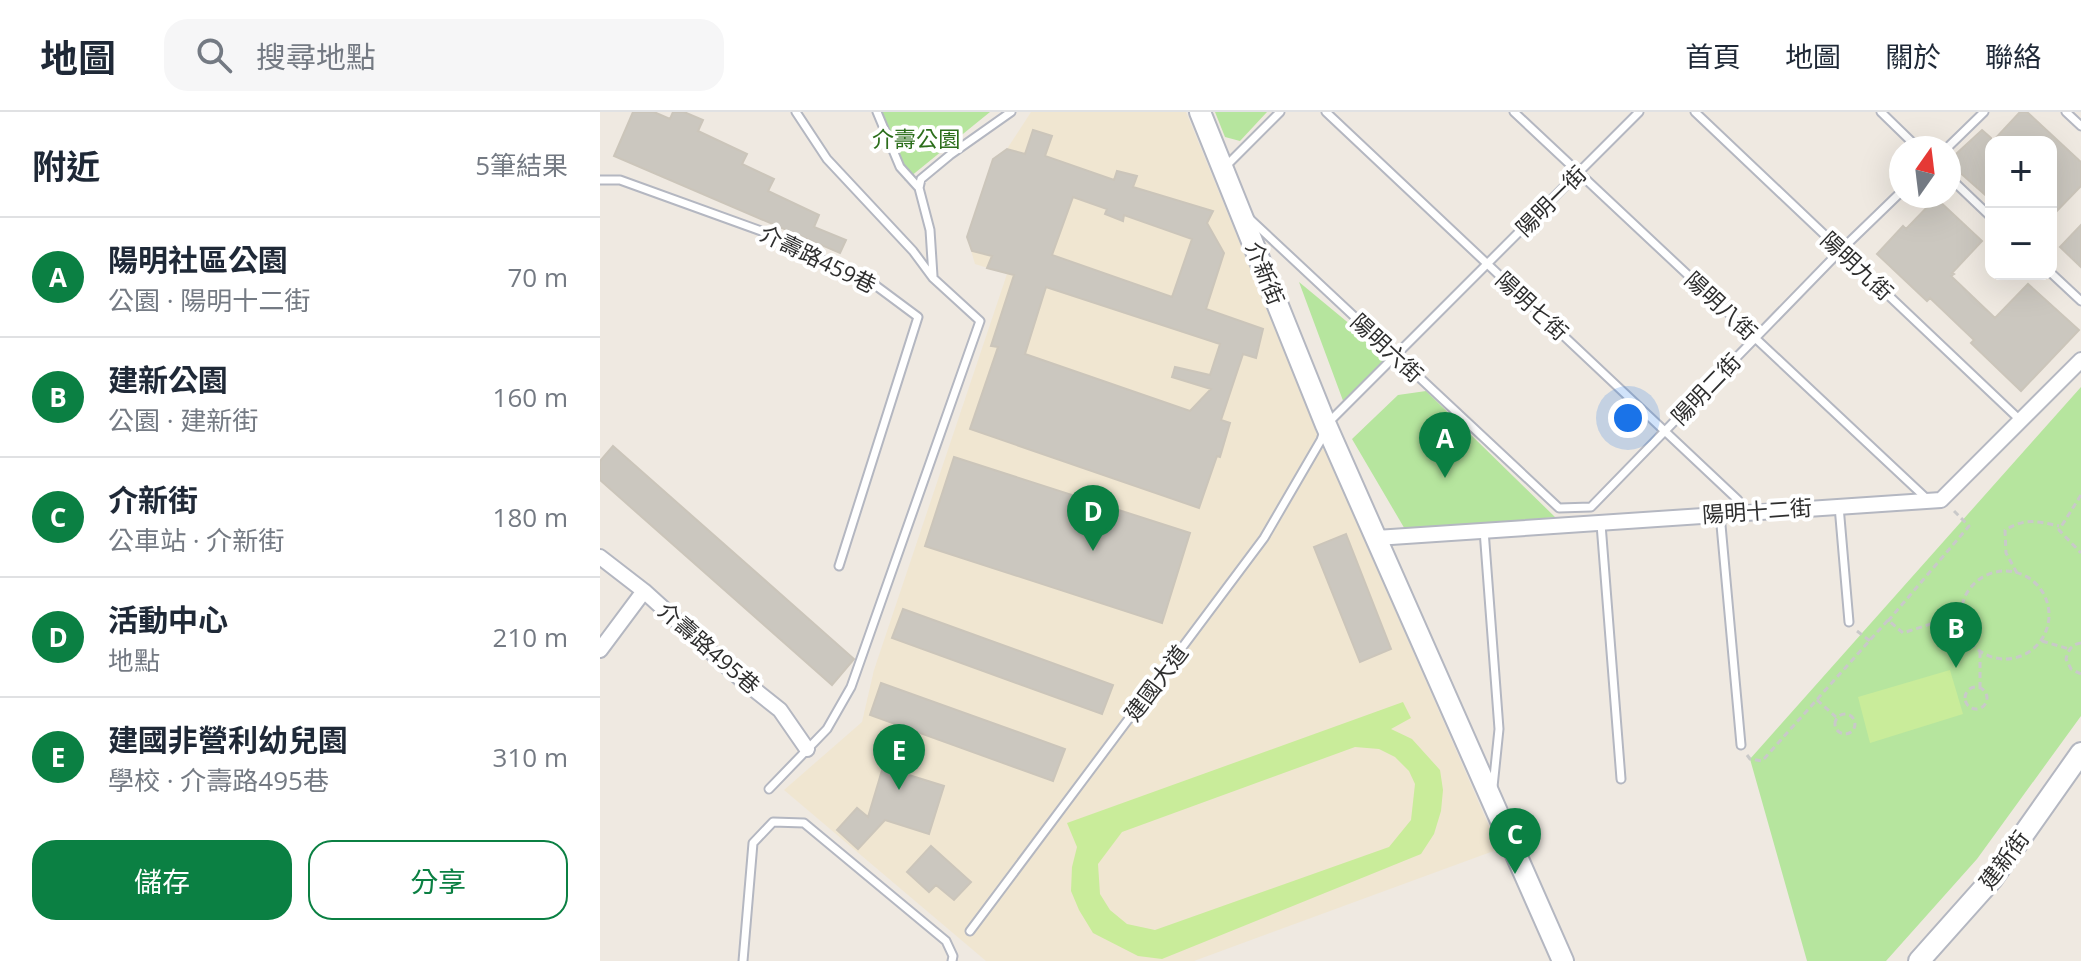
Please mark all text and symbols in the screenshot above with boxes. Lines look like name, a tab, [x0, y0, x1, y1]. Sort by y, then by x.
search box	[164, 19, 724, 91]
text: 地圖	[40, 31, 116, 83]
icon: search	[192, 33, 236, 77]
text: 搜尋地點	[256, 36, 376, 77]
text: 首頁	[1685, 37, 1741, 75]
text: 地圖	[1785, 37, 1841, 75]
text: 關於	[1885, 37, 1941, 75]
text: 聯絡	[1985, 37, 2041, 75]
park label: 介壽公園	[872, 123, 960, 153]
north arrow	[1889, 136, 1961, 208]
map controls	[1985, 136, 2057, 280]
button: +	[1985, 136, 2057, 208]
text: 附近	[32, 143, 100, 189]
text: 5筆結果	[475, 147, 568, 183]
street label: 陽明一街	[1509, 159, 1592, 242]
button: −	[1985, 208, 2057, 280]
street label: 介壽路459巷	[755, 217, 882, 299]
street label: 陽明九街	[1815, 224, 1900, 306]
street label: 介新街	[1240, 236, 1292, 309]
text: 陽明社區公園	[108, 239, 288, 280]
text: A	[49, 259, 67, 295]
text: 70 m	[507, 259, 568, 295]
street label: 陽明七街	[1490, 264, 1575, 346]
street label: 陽明八街	[1679, 264, 1764, 346]
text: 公園 · 陽明十二街	[108, 282, 310, 318]
street label: 陽明六街	[1345, 306, 1430, 388]
street label: 陽明二街	[1664, 346, 1747, 430]
text: 建新公園	[108, 359, 228, 400]
text: B	[49, 379, 67, 415]
text: 160 m	[493, 379, 568, 415]
your location	[1608, 398, 1648, 438]
text: 公園 · 建新街	[108, 402, 258, 438]
pin: A	[1419, 412, 1471, 478]
text: 介新街	[108, 479, 198, 520]
pin: D	[1067, 485, 1119, 551]
street label: 陽明十二街	[1701, 491, 1813, 529]
text: C	[50, 499, 66, 535]
text: 180 m	[493, 499, 568, 535]
text: 公車站 · 介新街	[108, 522, 284, 558]
street label: 介壽路495巷	[652, 595, 767, 700]
text: 活動中心	[108, 599, 228, 640]
pin: B	[1930, 602, 1982, 668]
text: D	[48, 619, 68, 655]
text: 210 m	[493, 619, 568, 655]
street label: 建國大道	[1117, 638, 1194, 727]
text: 地點	[108, 642, 160, 678]
text: 建國非營利幼兒園	[108, 719, 348, 760]
pin: E	[873, 724, 925, 790]
text: E	[51, 739, 65, 775]
text: 310 m	[493, 739, 568, 775]
text: 學校 · 介壽路495巷	[108, 762, 329, 798]
pin: C	[1489, 808, 1541, 874]
street label: 建新街	[1971, 824, 2035, 895]
button: 儲存	[32, 840, 292, 920]
button: 分享	[308, 840, 568, 920]

